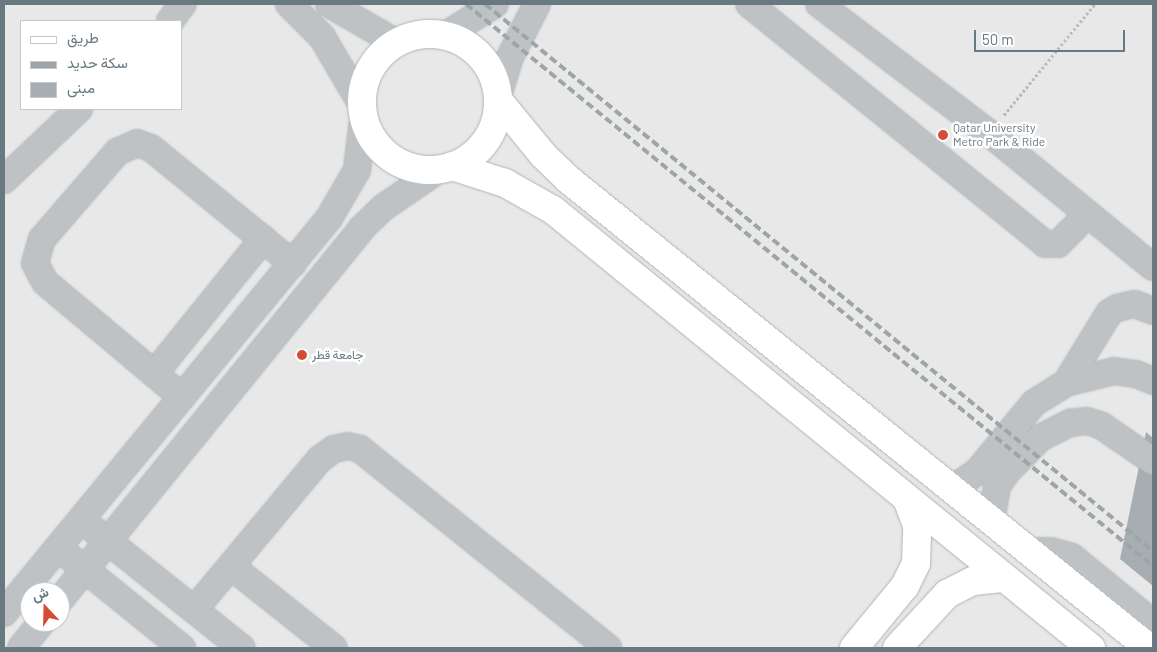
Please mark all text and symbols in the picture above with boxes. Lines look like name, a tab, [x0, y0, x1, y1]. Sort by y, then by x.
legend	[20, 20, 182, 110]
scale bar	[977, 20, 1128, 52]
text: طريق	[67, 28, 99, 46]
text: 50 m	[982, 30, 1014, 48]
text: سكة حديد	[67, 53, 128, 71]
text: مبنى	[67, 78, 95, 96]
place label: Qatar University Metro Park & Ride	[953, 121, 1045, 149]
marker: Qatar University Metro Park & Ride	[937, 129, 949, 141]
place label: جامعة قطر	[312, 348, 363, 362]
marker: جامعة قطر	[296, 349, 308, 361]
north arrow	[20, 582, 70, 632]
text: ش	[29, 583, 51, 604]

